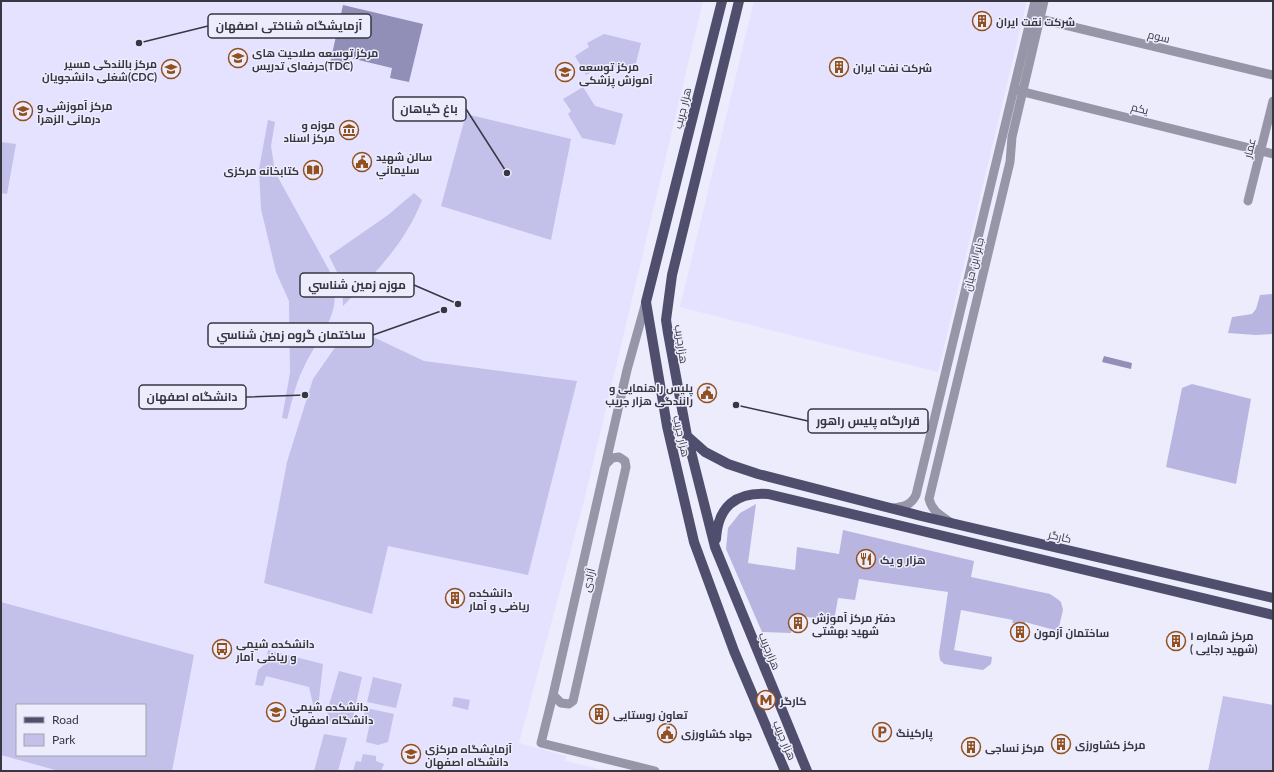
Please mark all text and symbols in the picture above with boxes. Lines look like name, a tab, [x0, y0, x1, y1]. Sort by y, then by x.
building icon: شرکت نقت ایران	[971, 10, 993, 32]
callout: آزمایشگاه شناختی اصفهان	[208, 14, 371, 38]
place label: شرکت نقت ایران	[996, 15, 1075, 29]
text: آزمایشگاه شناختی اصفهان	[216, 18, 363, 34]
street label: سوم	[1146, 27, 1171, 47]
place label: مرکز توسعه صلاحیت های حرفه‌ای تدریس(TDC)	[252, 46, 378, 73]
school or university icon: مرکز توسعه صلاحیت های حرفه‌ای تدریس(TDC)	[227, 47, 249, 69]
building icon: شرکت نفت ایران	[828, 56, 850, 78]
place label: مرکز بالندگی مسیر شغلی دانشجویان(CDC)	[42, 57, 157, 85]
school or university icon: مرکز بالندگی مسیر شغلی دانشجویان(CDC)	[160, 58, 182, 80]
place label: مرکز توسعه آموزش پزشکی	[579, 60, 653, 89]
school or university icon: مرکز توسعه آموزش پزشکی	[554, 61, 576, 83]
place label: شرکت نفت ایران	[853, 61, 932, 75]
street label: هزار جریب	[671, 86, 694, 130]
callout: باغ گیاهان	[393, 97, 466, 121]
place label: مرکز آموزشی و درمانی الزهرا	[37, 99, 113, 126]
school or university icon: مرکز آموزشی و درمانی الزهرا	[12, 100, 34, 122]
street label: یکم	[1129, 100, 1150, 118]
text: باغ گیاهان	[400, 101, 458, 118]
place label: موزه و مرکز اسناد	[283, 118, 335, 145]
museum icon: موزه و مرکز اسناد	[338, 119, 360, 141]
street label: عمار	[1240, 137, 1259, 161]
place label: سالن شهيد سليماني	[376, 150, 432, 180]
public building icon: سالن شهيد سليماني	[351, 151, 373, 173]
library icon: کتابخانه مرکزی	[302, 159, 324, 181]
place label: کتابخانه مرکزی	[224, 164, 299, 178]
street label: جابر ابن حیان	[960, 236, 987, 292]
callout: موزه زمين شناسي	[300, 273, 414, 297]
text: موزه زمين شناسي	[308, 277, 406, 295]
callout: ساختمان گروه زمين شناسي	[208, 323, 373, 347]
street label: هزارجریب	[672, 324, 691, 364]
text: ساختمان گروه زمين شناسي	[216, 327, 366, 345]
place label: پلیس راهنمایی و رانندگی هزار جریب	[605, 381, 693, 408]
public building icon: پلیس راهنمایی و رانندگی هزار جریب	[696, 382, 718, 404]
callout: دانشگاه اصفهان	[139, 385, 246, 409]
text: دانشگاه اصفهان	[147, 389, 238, 405]
callout: قرارگاه پلیس راهور	[808, 409, 928, 433]
text: قرارگاه پلیس راهور	[815, 413, 920, 430]
street label: هزار جریب	[670, 414, 693, 458]
street label: کارگر	[1046, 527, 1073, 546]
restaurant icon: هزار و یک	[855, 548, 877, 570]
place label: هزار و یک	[880, 553, 926, 568]
street label: آزادی	[579, 567, 598, 593]
place label: دانشکده ریاضی و آمار	[468, 586, 530, 614]
building icon: دانشکده ریاضی و آمار	[444, 587, 466, 609]
place label: دفتر مرکز آموزش شهید بهشتی	[812, 611, 895, 639]
building icon: دفتر مرکز آموزش شهید بهشتی	[787, 612, 809, 634]
building icon: ساختمان آزمون	[1009, 621, 1031, 643]
place label: ساختمان آزمون	[1034, 626, 1109, 641]
place label: مرکز شماره ۱ ( شهید رجایی)	[1190, 629, 1258, 657]
street label: هزارجریب	[756, 630, 783, 672]
building icon: مرکز شماره ۱ ( شهید رجایی)	[1165, 630, 1187, 652]
place label: دانشکده شیمی و ریاضی آمار	[235, 637, 315, 665]
bus stop icon: دانشکده شیمی و ریاضی آمار	[211, 638, 233, 660]
metro station icon: کارگر	[755, 689, 777, 711]
place label: کارگر	[779, 694, 807, 708]
place label: دانشکده شیمی دانشگاه اصفهان	[290, 700, 373, 728]
school or university icon: دانشکده شیمی دانشگاه اصفهان	[265, 701, 287, 723]
building icon: تعاون روستایی	[588, 703, 610, 725]
legend	[16, 704, 146, 756]
place label: تعاون روستایی	[613, 708, 688, 723]
text: Road	[52, 712, 79, 727]
street label: هزار جریب	[770, 718, 799, 762]
parking icon: پارکینگ	[871, 721, 893, 743]
public building icon: جهاد کشاورزی	[656, 722, 678, 744]
place label: پارکینگ	[896, 726, 933, 742]
place label: جهاد کشاورزی	[681, 727, 752, 742]
text: Park	[52, 732, 76, 747]
building icon: مرکز کشاورزی	[1050, 733, 1072, 755]
building icon: مرکز نساجی	[960, 736, 982, 758]
place label: مرکز کشاورزی	[1075, 738, 1146, 753]
place label: مرکز نساجی	[985, 741, 1044, 755]
place label: آزمایشگاه مرکزی دانشگاه اصفهان	[425, 742, 513, 770]
school or university icon: آزمایشگاه مرکزی دانشگاه اصفهان	[400, 743, 422, 765]

